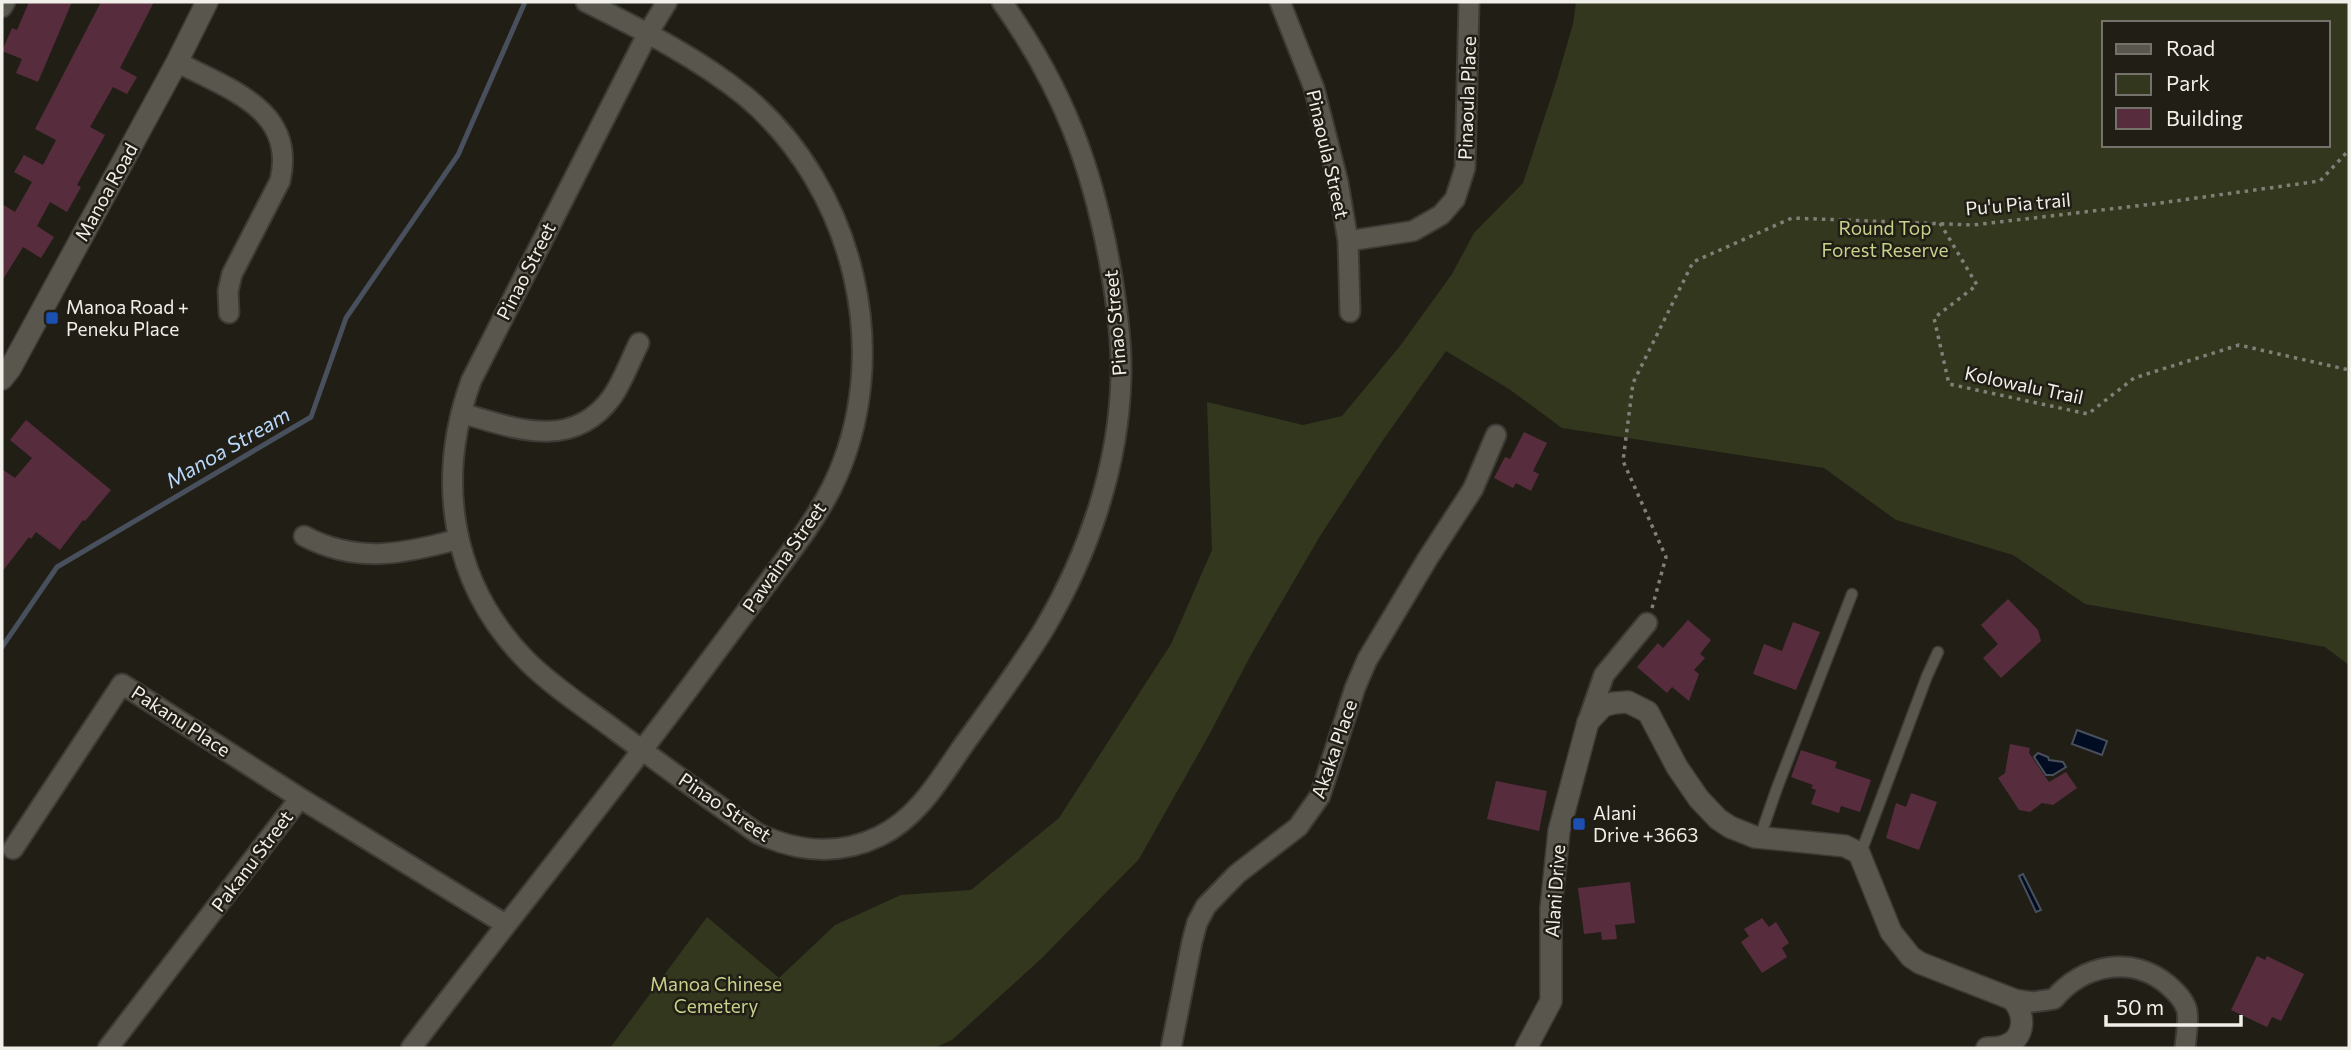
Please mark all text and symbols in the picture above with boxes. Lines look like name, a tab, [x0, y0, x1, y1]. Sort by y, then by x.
legend	[2102, 21, 2330, 147]
text: Road	[2166, 35, 2215, 60]
street label: Pinaoula Place	[1453, 36, 1480, 160]
text: Park	[2166, 70, 2210, 95]
street label: Pinaoula Street	[1302, 87, 1355, 221]
text: Building	[2166, 105, 2243, 130]
street label: Manoa Road	[69, 139, 142, 245]
street label: Pu'u Pia trail	[1964, 187, 2072, 220]
park label: Round Top Forest Reserve	[1822, 216, 1948, 261]
street label: Pinao Street	[491, 218, 560, 323]
street label: Pinao Street	[1098, 269, 1131, 377]
place label: Manoa Road + Peneku Place	[66, 295, 189, 340]
marker: Manoa Road + Peneku Place	[44, 310, 60, 326]
street label: Kolowalu Trail	[1963, 361, 2086, 408]
water label: Manoa Stream	[161, 401, 294, 492]
street label: Pawaina Street	[737, 497, 830, 616]
street label: Pakanu Place	[127, 680, 235, 761]
street label: Akaka Place	[1306, 696, 1361, 801]
street label: Pinao Street	[675, 767, 776, 846]
place label: Alani Drive +3663	[1593, 801, 1698, 846]
street label: Pakanu Street	[206, 805, 297, 916]
marker: Alani Drive +3663	[1571, 816, 1587, 832]
street label: Alani Drive	[1540, 844, 1569, 938]
park label: Manoa Chinese Cemetery	[650, 972, 782, 1017]
scale bar	[2106, 984, 2241, 1028]
text: 50 m	[2116, 994, 2164, 1019]

